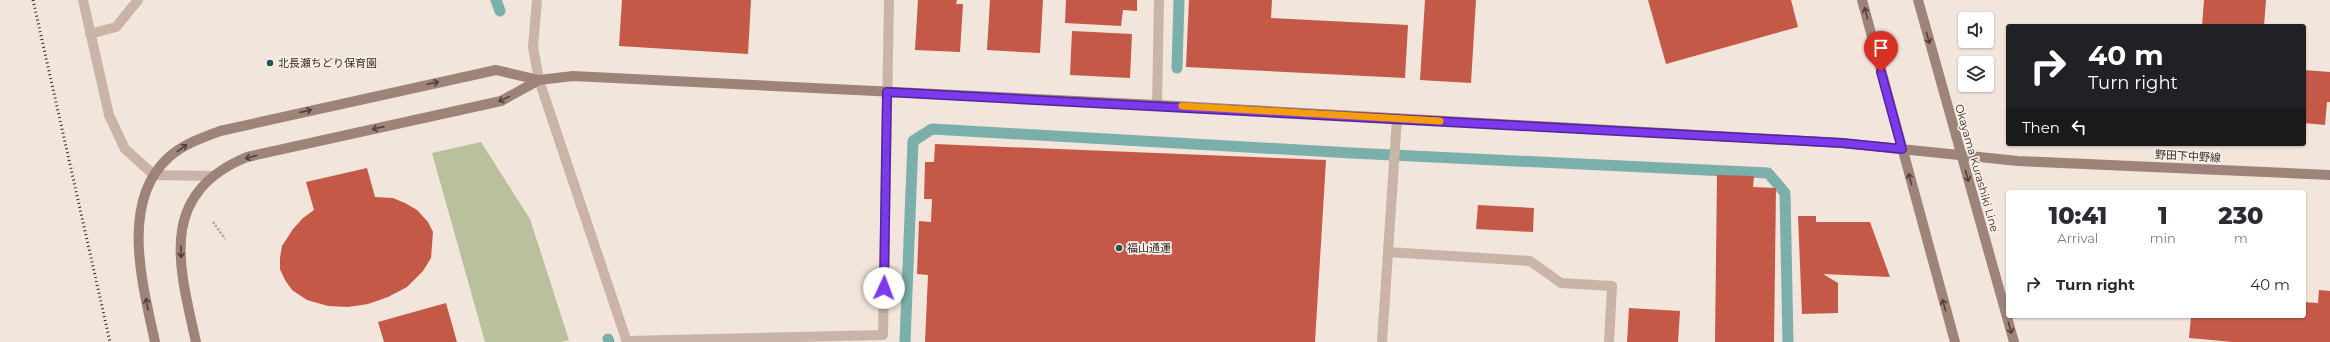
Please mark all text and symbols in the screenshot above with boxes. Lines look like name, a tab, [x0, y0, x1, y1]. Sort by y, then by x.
one-way arrow	[1861, 7, 1869, 20]
map controls	[1958, 12, 1994, 92]
button: sound	[1958, 12, 1994, 48]
pin	[1864, 31, 1898, 72]
one-way arrow	[1925, 31, 1932, 44]
icon: arrive	[1870, 37, 1892, 59]
text: 40 m	[2088, 38, 2164, 72]
icon: right	[2022, 40, 2074, 92]
place label: 北長瀬ちどり保育園	[278, 56, 377, 70]
button: layers	[1958, 56, 1994, 92]
marker: 北長瀬ちどり保育園	[265, 58, 275, 68]
text: Turn right	[2088, 72, 2178, 94]
one-way arrow	[426, 79, 439, 87]
one-way arrow	[499, 96, 511, 103]
street label: Okayama Kurashiki Line	[1952, 102, 2002, 234]
one-way arrow	[299, 106, 312, 114]
icon: left	[2068, 116, 2090, 138]
text: Then	[2022, 118, 2060, 137]
one-way arrow	[372, 125, 385, 133]
one-way arrow	[176, 144, 187, 152]
street label: 野田下中野線	[2155, 147, 2221, 165]
one-way arrow	[245, 153, 258, 161]
one-way arrow	[1964, 169, 1971, 182]
one-way arrow	[1906, 173, 1913, 186]
text: 10:41	[2048, 201, 2107, 230]
text: 1	[2158, 201, 2168, 230]
text: 230	[2218, 201, 2264, 230]
text: Arrival	[2057, 230, 2098, 246]
text: min	[2150, 230, 2176, 246]
text: m	[2234, 230, 2248, 246]
place label: 福山通運	[1127, 241, 1171, 255]
marker: 福山通運	[1114, 243, 1124, 253]
one-way arrow	[177, 245, 185, 258]
position arrow	[863, 267, 905, 309]
icon: right	[2022, 273, 2044, 295]
text: Turn right	[2056, 275, 2135, 294]
text: 40 m	[2250, 275, 2290, 294]
one-way arrow	[143, 298, 151, 311]
one-way arrow	[1940, 298, 1947, 311]
one-way arrow	[2007, 321, 2014, 334]

